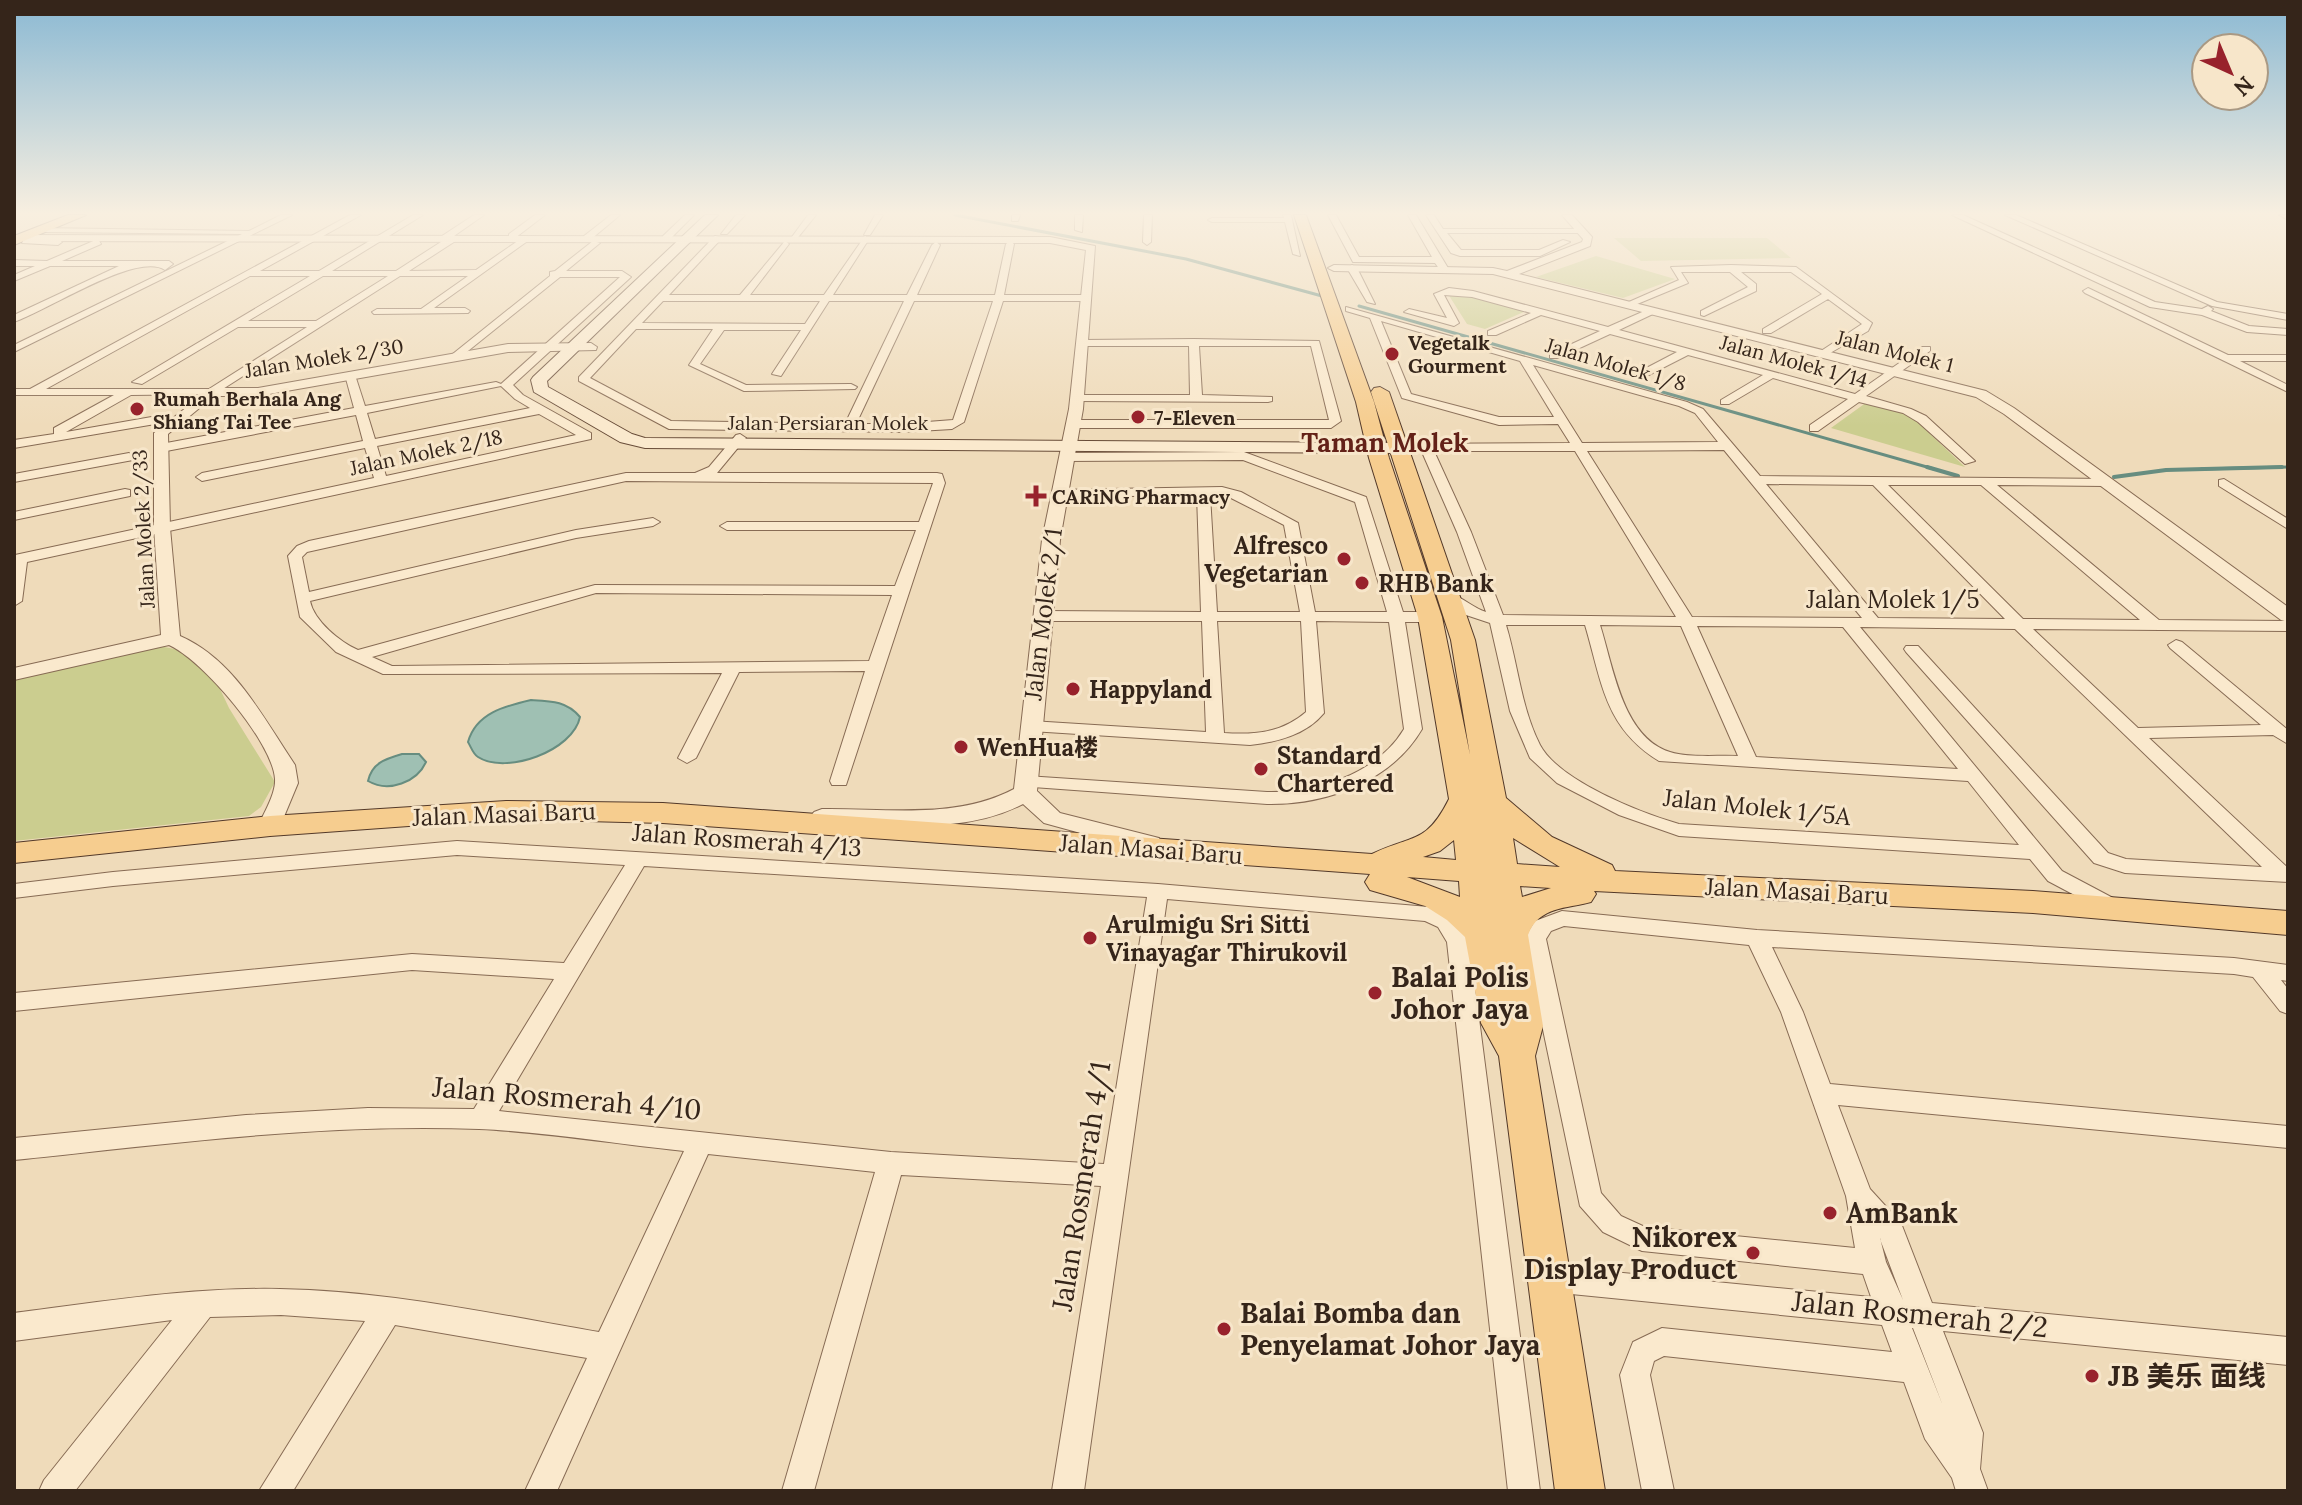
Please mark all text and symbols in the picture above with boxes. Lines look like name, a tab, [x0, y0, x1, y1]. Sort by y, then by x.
north arrow	[2190, 32, 2270, 112]
text: N	[2228, 70, 2260, 102]
street label: Jalan Molek 1	[1833, 324, 1956, 378]
street label: Jalan Molek 1/14	[1716, 329, 1871, 394]
place label: Vegetalk Gourment	[1408, 330, 1507, 378]
street label: Jalan Molek 1/8	[1542, 332, 1689, 397]
street label: Jalan Molek 2/30	[242, 333, 405, 384]
marker: Vegetalk Gourment	[1383, 345, 1401, 363]
place label: Rumah Berhala Ang Shiang Tai Tee	[153, 386, 342, 434]
marker: Rumah Berhala Ang Shiang Tai Tee	[128, 400, 146, 418]
place label: 7-Eleven	[1154, 405, 1236, 430]
marker: 7-Eleven	[1129, 408, 1147, 426]
street label: Jalan Persiaran Molek	[727, 410, 928, 435]
street label: Jalan Molek 2/18	[346, 424, 505, 482]
district label: Taman Molek	[1301, 426, 1469, 459]
street label: Jalan Molek 2/33	[126, 449, 161, 610]
place label: CARiNG Pharmacy	[1052, 484, 1230, 509]
marker: CARiNG Pharmacy	[1027, 487, 1045, 505]
street label: Jalan Molek 2/1	[1017, 526, 1069, 703]
place label: Alfresco Vegetarian	[1204, 530, 1328, 589]
marker: Alfresco Vegetarian	[1335, 550, 1353, 568]
place label: RHB Bank	[1378, 568, 1494, 599]
marker: RHB Bank	[1353, 574, 1371, 592]
street label: Jalan Molek 1/5	[1805, 584, 1980, 615]
place label: Happyland	[1089, 674, 1212, 705]
marker: Happyland	[1064, 680, 1082, 698]
place label: WenHua楼	[977, 732, 1098, 763]
marker: WenHua楼	[952, 738, 970, 756]
place label: Standard Chartered	[1277, 740, 1394, 799]
marker: Standard Chartered	[1252, 760, 1270, 778]
street label: Jalan Molek 1/5A	[1661, 782, 1853, 832]
street label: Jalan Masai Baru	[411, 795, 596, 833]
street label: Jalan Rosmerah 4/13	[630, 816, 863, 863]
street label: Jalan Masai Baru	[1057, 827, 1244, 871]
street label: Jalan Masai Baru	[1703, 871, 1890, 911]
place label: Arulmigu Sri Sitti Vinayagar Thirukovil	[1106, 909, 1347, 968]
marker: Arulmigu Sri Sitti Vinayagar Thirukovil	[1081, 929, 1099, 947]
place label: Balai Polis Johor Jaya	[1391, 959, 1529, 1027]
marker: Balai Polis Johor Jaya	[1366, 984, 1384, 1002]
street label: Jalan Rosmerah 4/1	[1043, 1059, 1119, 1314]
street label: Jalan Rosmerah 4/10	[430, 1068, 703, 1128]
place label: AmBank	[1846, 1195, 1958, 1231]
marker: AmBank	[1821, 1204, 1839, 1222]
place label: Nikorex Display Product	[1524, 1219, 1737, 1287]
marker: Nikorex Display Product	[1744, 1244, 1762, 1262]
street label: Jalan Rosmerah 2/2	[1789, 1283, 2050, 1345]
place label: Balai Bomba dan Penyelamat Johor Jaya	[1240, 1295, 1541, 1363]
marker: Balai Bomba dan Penyelamat Johor Jaya	[1215, 1320, 1233, 1338]
place label: JB 美乐 面线	[2108, 1358, 2266, 1394]
marker: JB 美乐 面线	[2083, 1367, 2101, 1385]

